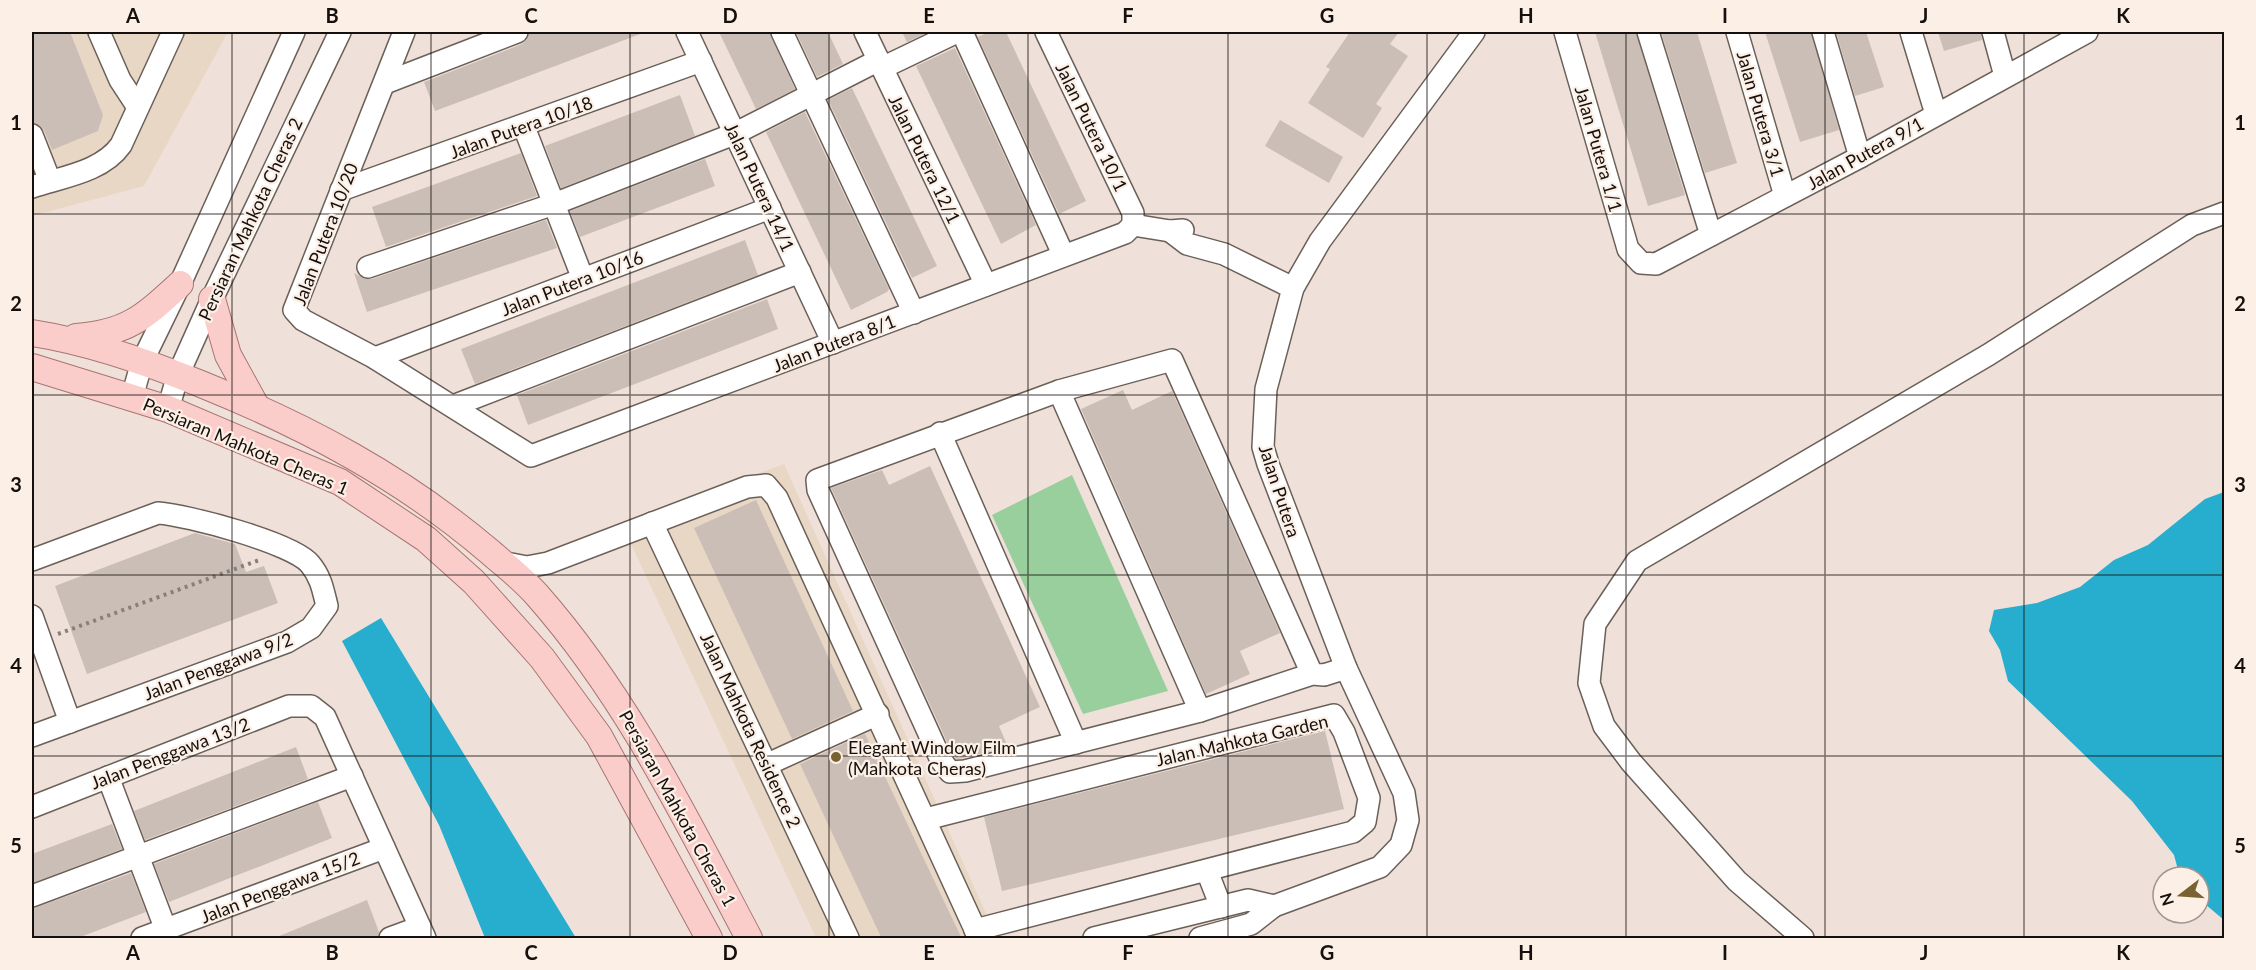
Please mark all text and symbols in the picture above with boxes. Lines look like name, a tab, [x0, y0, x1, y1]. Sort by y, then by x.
text: A	[125, 3, 140, 27]
text: B	[325, 3, 339, 27]
text: C	[524, 3, 538, 27]
text: D	[722, 3, 738, 27]
text: E	[923, 3, 935, 27]
text: F	[1122, 3, 1134, 27]
text: G	[1320, 3, 1334, 27]
text: H	[1518, 3, 1534, 27]
text: I	[1722, 3, 1728, 27]
text: J	[1920, 3, 1928, 27]
text: K	[2116, 3, 2130, 27]
street label: Jalan Putera 3/1	[1733, 49, 1789, 179]
street label: Jalan Putera 10/1	[1051, 59, 1133, 195]
street label: Jalan Putera 1/1	[1571, 84, 1627, 214]
street label: Jalan Putera 10/18	[446, 91, 596, 163]
street label: Jalan Putera 12/1	[884, 91, 966, 227]
text: 1	[10, 110, 22, 134]
text: 1	[2234, 110, 2246, 134]
street label: Jalan Putera 9/1	[1803, 112, 1927, 194]
street label: Persiaran Mahkota Cheras 2	[193, 114, 307, 324]
street label: Jalan Putera 14/1	[720, 119, 800, 255]
street label: Jalan Putera 10/20	[288, 160, 362, 308]
street label: Jalan Putera 10/16	[498, 246, 646, 320]
text: 2	[10, 291, 22, 315]
text: 2	[2234, 291, 2246, 315]
street label: Jalan Putera 8/1	[770, 309, 898, 377]
street label: Persiaran Mahkota Cheras 1	[140, 393, 352, 499]
street label: Jalan Putera	[1255, 442, 1305, 540]
text: 3	[10, 472, 22, 496]
text: 3	[2234, 472, 2246, 496]
street label: Jalan Penggawa 9/2	[140, 627, 296, 705]
street label: Jalan Mahkota Residence 2	[696, 629, 806, 831]
text: 4	[10, 653, 22, 677]
text: 4	[2234, 653, 2246, 677]
street label: Persiaran Mahkota Cheras 1	[615, 706, 741, 910]
street label: Jalan Mahkota Garden	[1154, 709, 1330, 771]
street label: Jalan Penggawa 13/2	[87, 713, 253, 793]
place label: Elegant Window Film (Mahkota Cheras)	[848, 736, 1016, 779]
marker: Elegant Window Film (Mahkota Cheras)	[829, 750, 843, 764]
text: 5	[10, 833, 22, 857]
text: 5	[2234, 833, 2246, 857]
street label: Jalan Penggawa 15/2	[197, 847, 363, 927]
north arrow	[2151, 865, 2211, 925]
text: N	[2155, 891, 2177, 908]
text: A	[125, 940, 140, 964]
text: B	[325, 940, 339, 964]
text: C	[524, 940, 538, 964]
text: D	[722, 940, 738, 964]
text: E	[923, 940, 935, 964]
text: F	[1122, 940, 1134, 964]
text: G	[1320, 940, 1334, 964]
text: H	[1518, 940, 1534, 964]
text: I	[1722, 940, 1728, 964]
text: J	[1920, 940, 1928, 964]
text: K	[2116, 940, 2130, 964]

